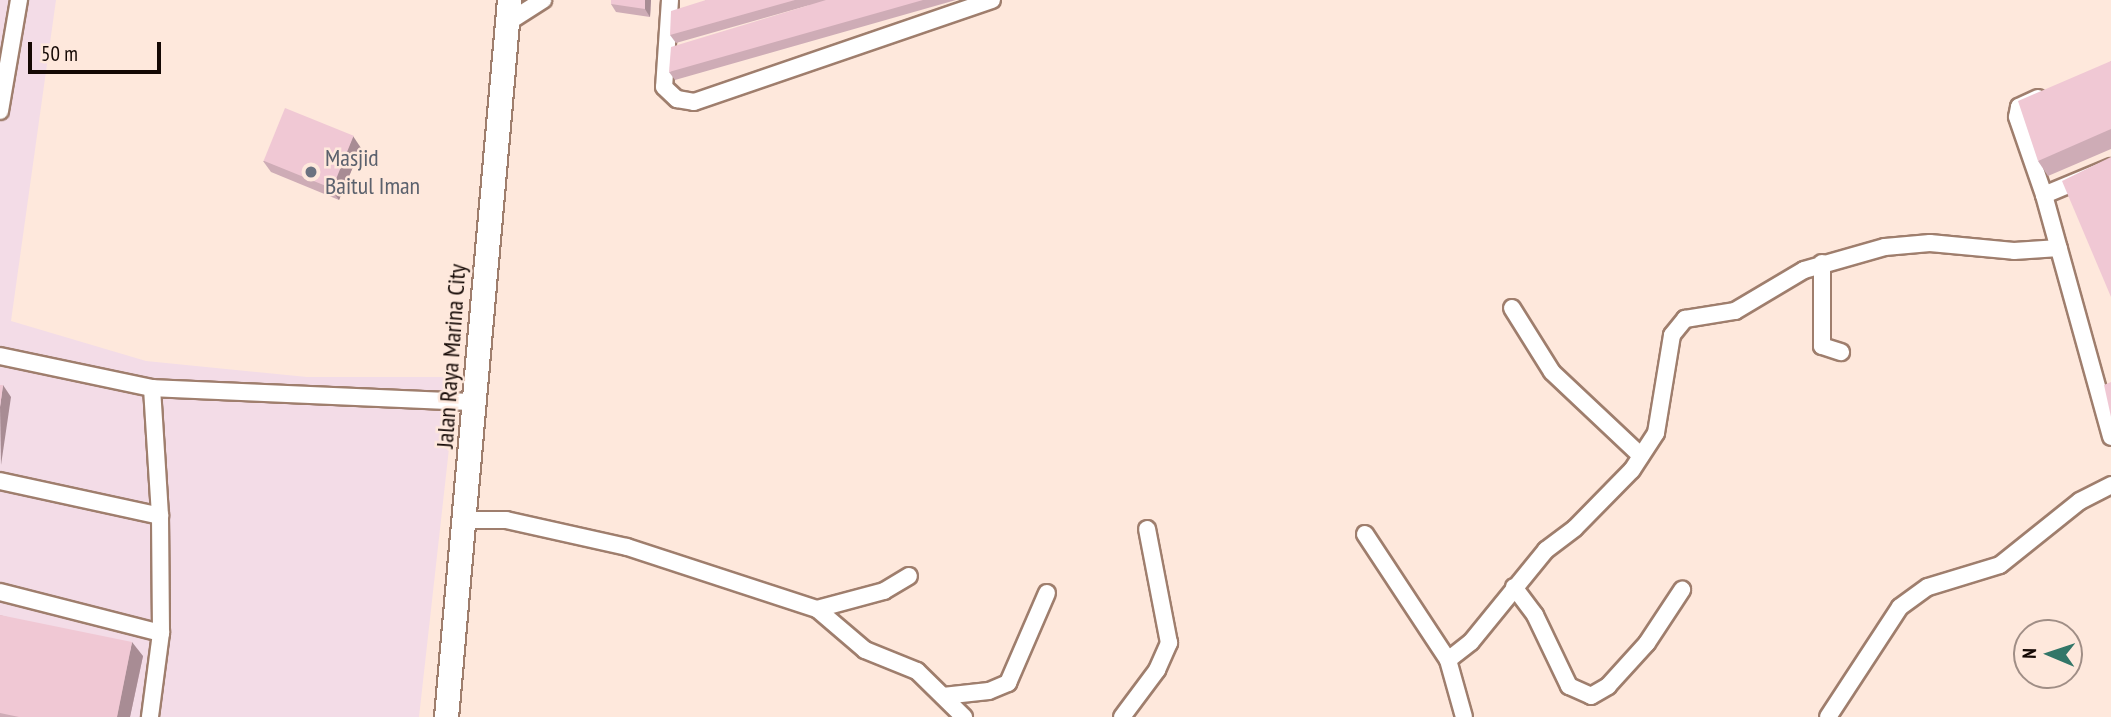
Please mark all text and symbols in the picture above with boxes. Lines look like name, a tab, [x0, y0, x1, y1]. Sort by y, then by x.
scale bar	[32, 28, 164, 72]
text: 50 m	[41, 40, 78, 67]
place label: Masjid Baitul Iman	[325, 144, 420, 200]
marker: Masjid Baitul Iman	[303, 164, 319, 180]
street label: Jalan Raya Marina City	[430, 263, 472, 449]
north arrow	[2013, 619, 2083, 689]
text: N	[2017, 648, 2041, 659]

